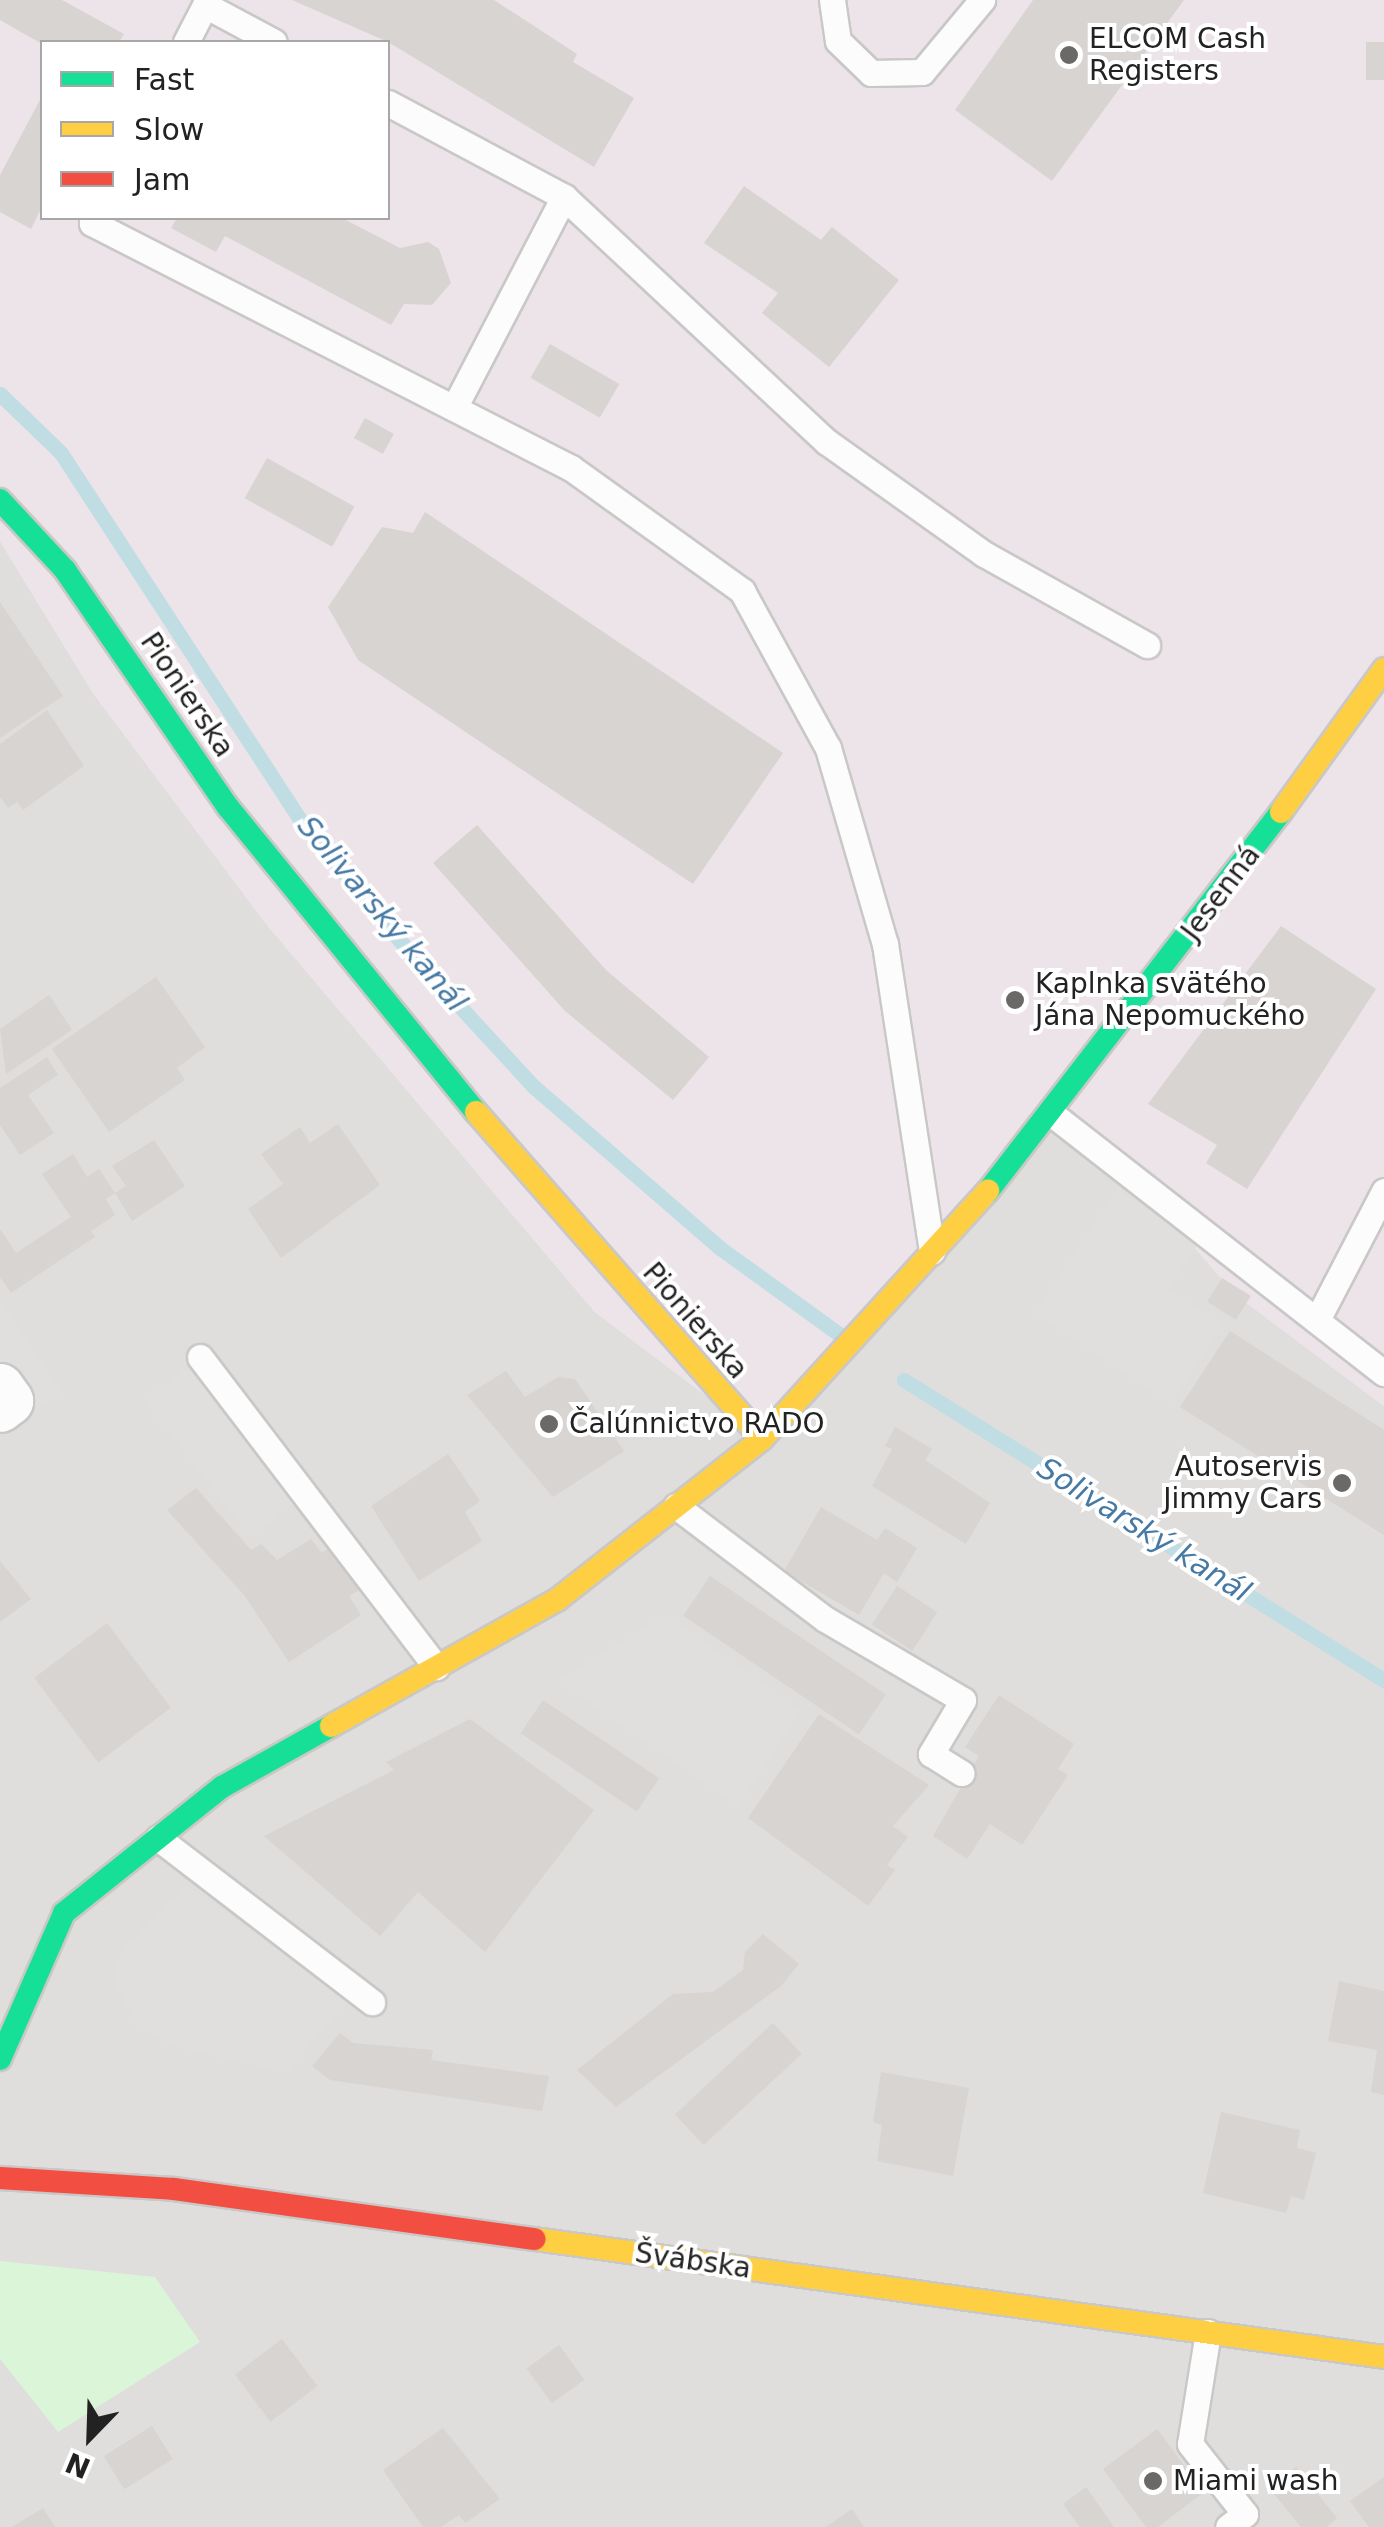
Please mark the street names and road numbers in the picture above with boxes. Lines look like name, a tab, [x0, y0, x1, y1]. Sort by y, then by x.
street label: Pionierska	[133, 626, 241, 764]
street label: Jesenná	[1174, 839, 1268, 947]
street label: Pionierska	[635, 1256, 755, 1386]
street label: Švábska	[633, 2236, 753, 2286]

